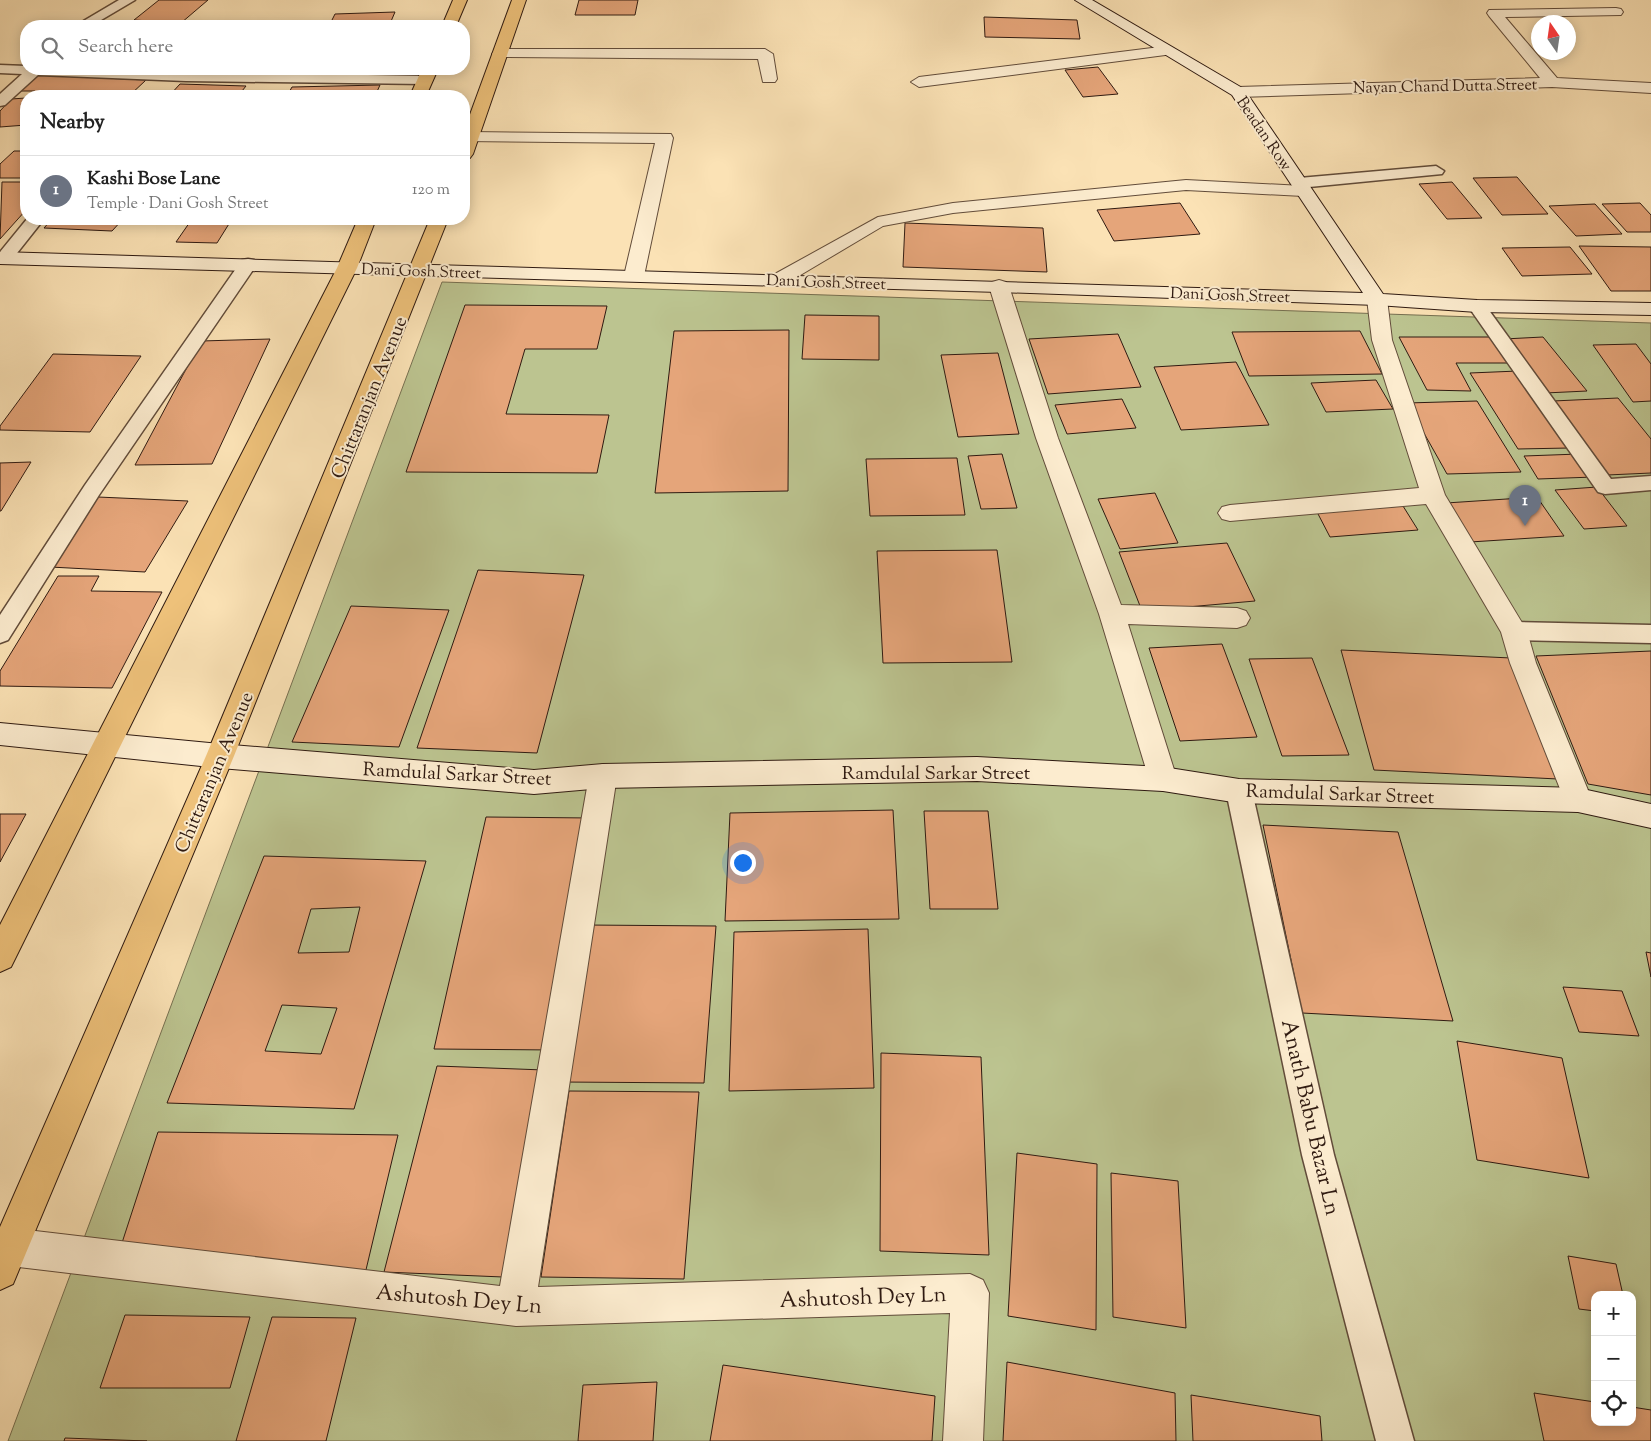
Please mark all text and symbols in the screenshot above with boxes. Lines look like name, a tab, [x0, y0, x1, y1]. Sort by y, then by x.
north arrow	[1531, 15, 1576, 60]
search box	[20, 20, 470, 75]
icon: search	[38, 34, 66, 62]
text: Search here	[78, 34, 173, 61]
street label: Nayan Chand Dutta Street	[1353, 74, 1538, 101]
street label: Beadan Row	[1230, 93, 1296, 176]
text: Nearby	[40, 108, 105, 138]
text: Kashi Bose Lane	[87, 166, 220, 193]
text: 1	[53, 179, 59, 202]
text: 120 m	[412, 179, 450, 202]
text: Temple · Dani Gosh Street	[87, 193, 268, 216]
street label: Dani Gosh Street	[361, 259, 482, 286]
street label: Dani Gosh Street	[766, 270, 887, 297]
street label: Dani Gosh Street	[1170, 283, 1291, 310]
street label: Chittaranjan Avenue	[325, 313, 415, 483]
pin: 1	[1509, 485, 1541, 526]
street label: Chittaranjan Avenue	[169, 688, 262, 858]
street label: Ramdulal Sarkar Street	[362, 757, 552, 794]
street label: Ramdulal Sarkar Street	[842, 761, 1031, 788]
street label: Ramdulal Sarkar Street	[1245, 779, 1435, 812]
your location	[730, 850, 756, 876]
street label: Anath Babu Bazar Ln	[1271, 1016, 1347, 1219]
street label: Ashutosh Dey Ln	[374, 1278, 543, 1324]
street label: Ashutosh Dey Ln	[779, 1280, 947, 1318]
map controls	[1591, 1291, 1636, 1426]
button: +	[1591, 1291, 1636, 1336]
button: −	[1591, 1336, 1636, 1381]
button: locate	[1591, 1381, 1636, 1426]

